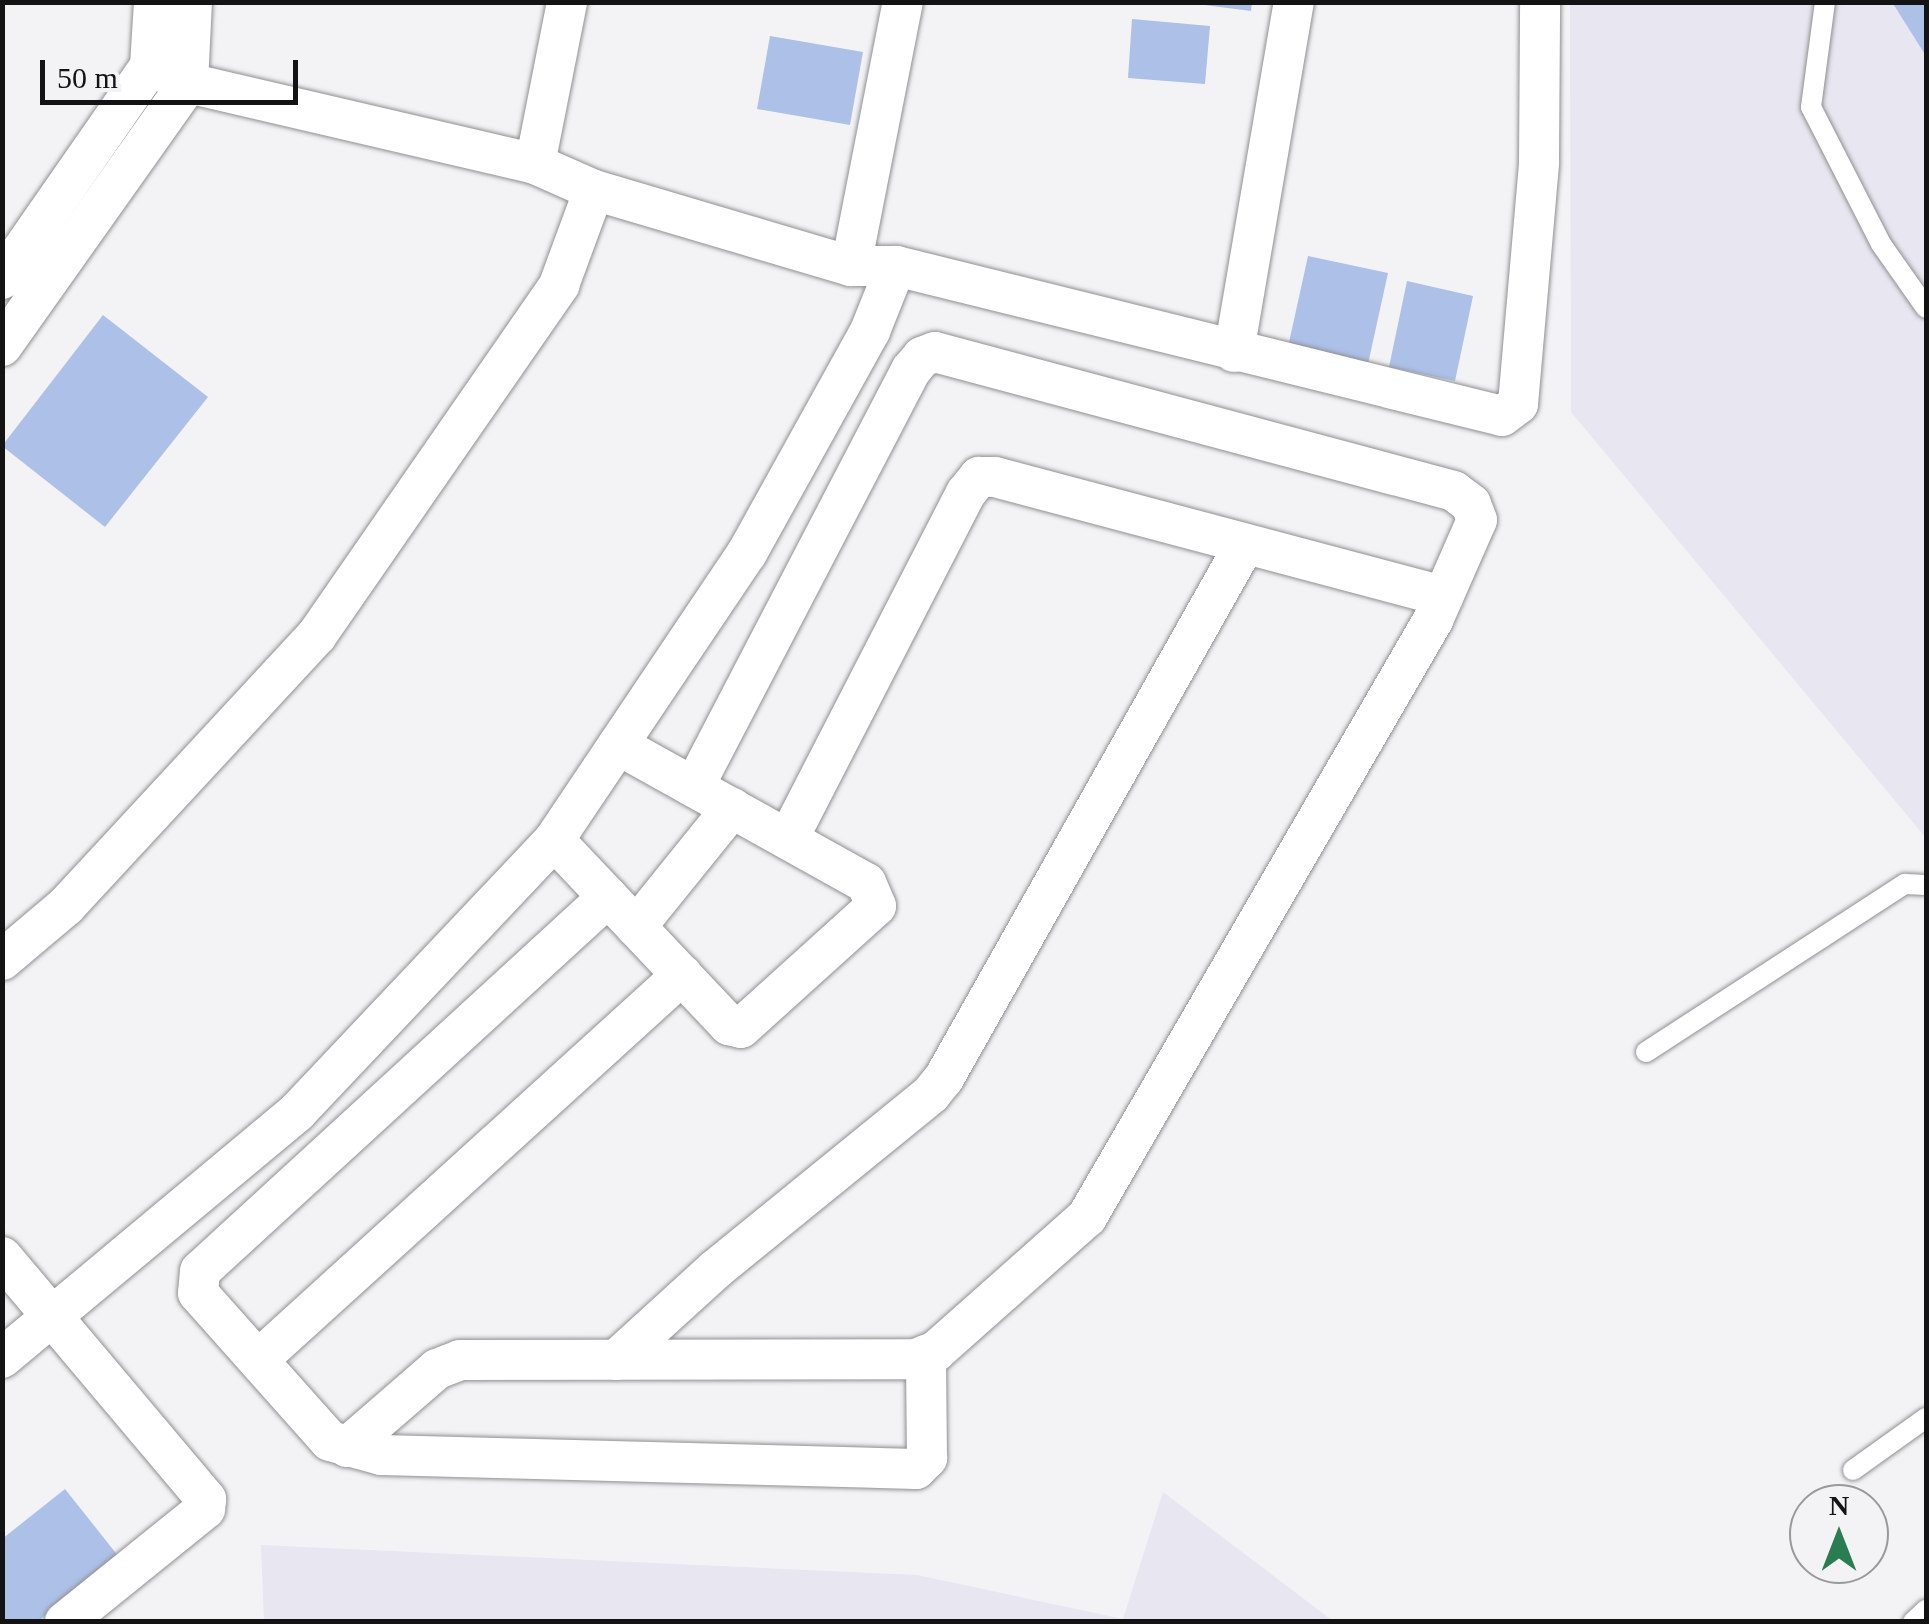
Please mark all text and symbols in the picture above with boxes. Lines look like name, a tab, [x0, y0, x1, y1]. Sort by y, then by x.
scale bar	[45, 40, 302, 102]
text: 50 m	[57, 61, 118, 94]
north arrow	[1789, 1484, 1889, 1584]
text: N	[1829, 1490, 1849, 1521]

